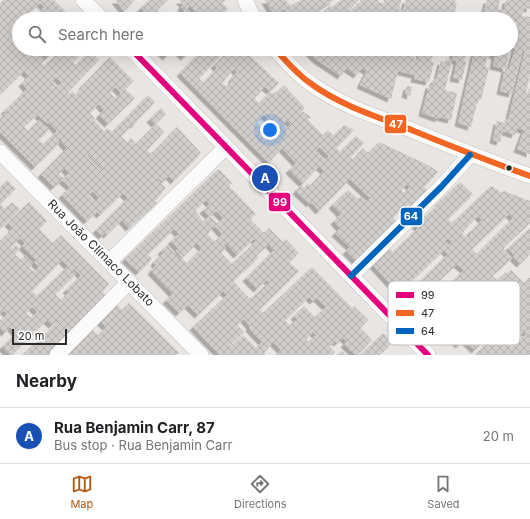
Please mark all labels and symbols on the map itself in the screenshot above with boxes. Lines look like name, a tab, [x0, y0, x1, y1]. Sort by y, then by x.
line badge: 47	[384, 114, 407, 134]
text: 47	[389, 117, 403, 131]
your location	[260, 120, 280, 140]
pin: A	[252, 163, 278, 193]
unlabelled marker	[504, 163, 514, 173]
line badge: 99	[268, 192, 291, 212]
text: 99	[273, 195, 287, 209]
street label: Rua João Clímaco Lobato	[45, 196, 158, 309]
line badge: 64	[400, 207, 423, 226]
text: 64	[404, 209, 418, 223]
legend	[388, 281, 520, 345]
text: 99	[421, 288, 435, 302]
text: 47	[421, 306, 434, 320]
text: 64	[421, 324, 435, 338]
scale bar	[12, 327, 67, 346]

